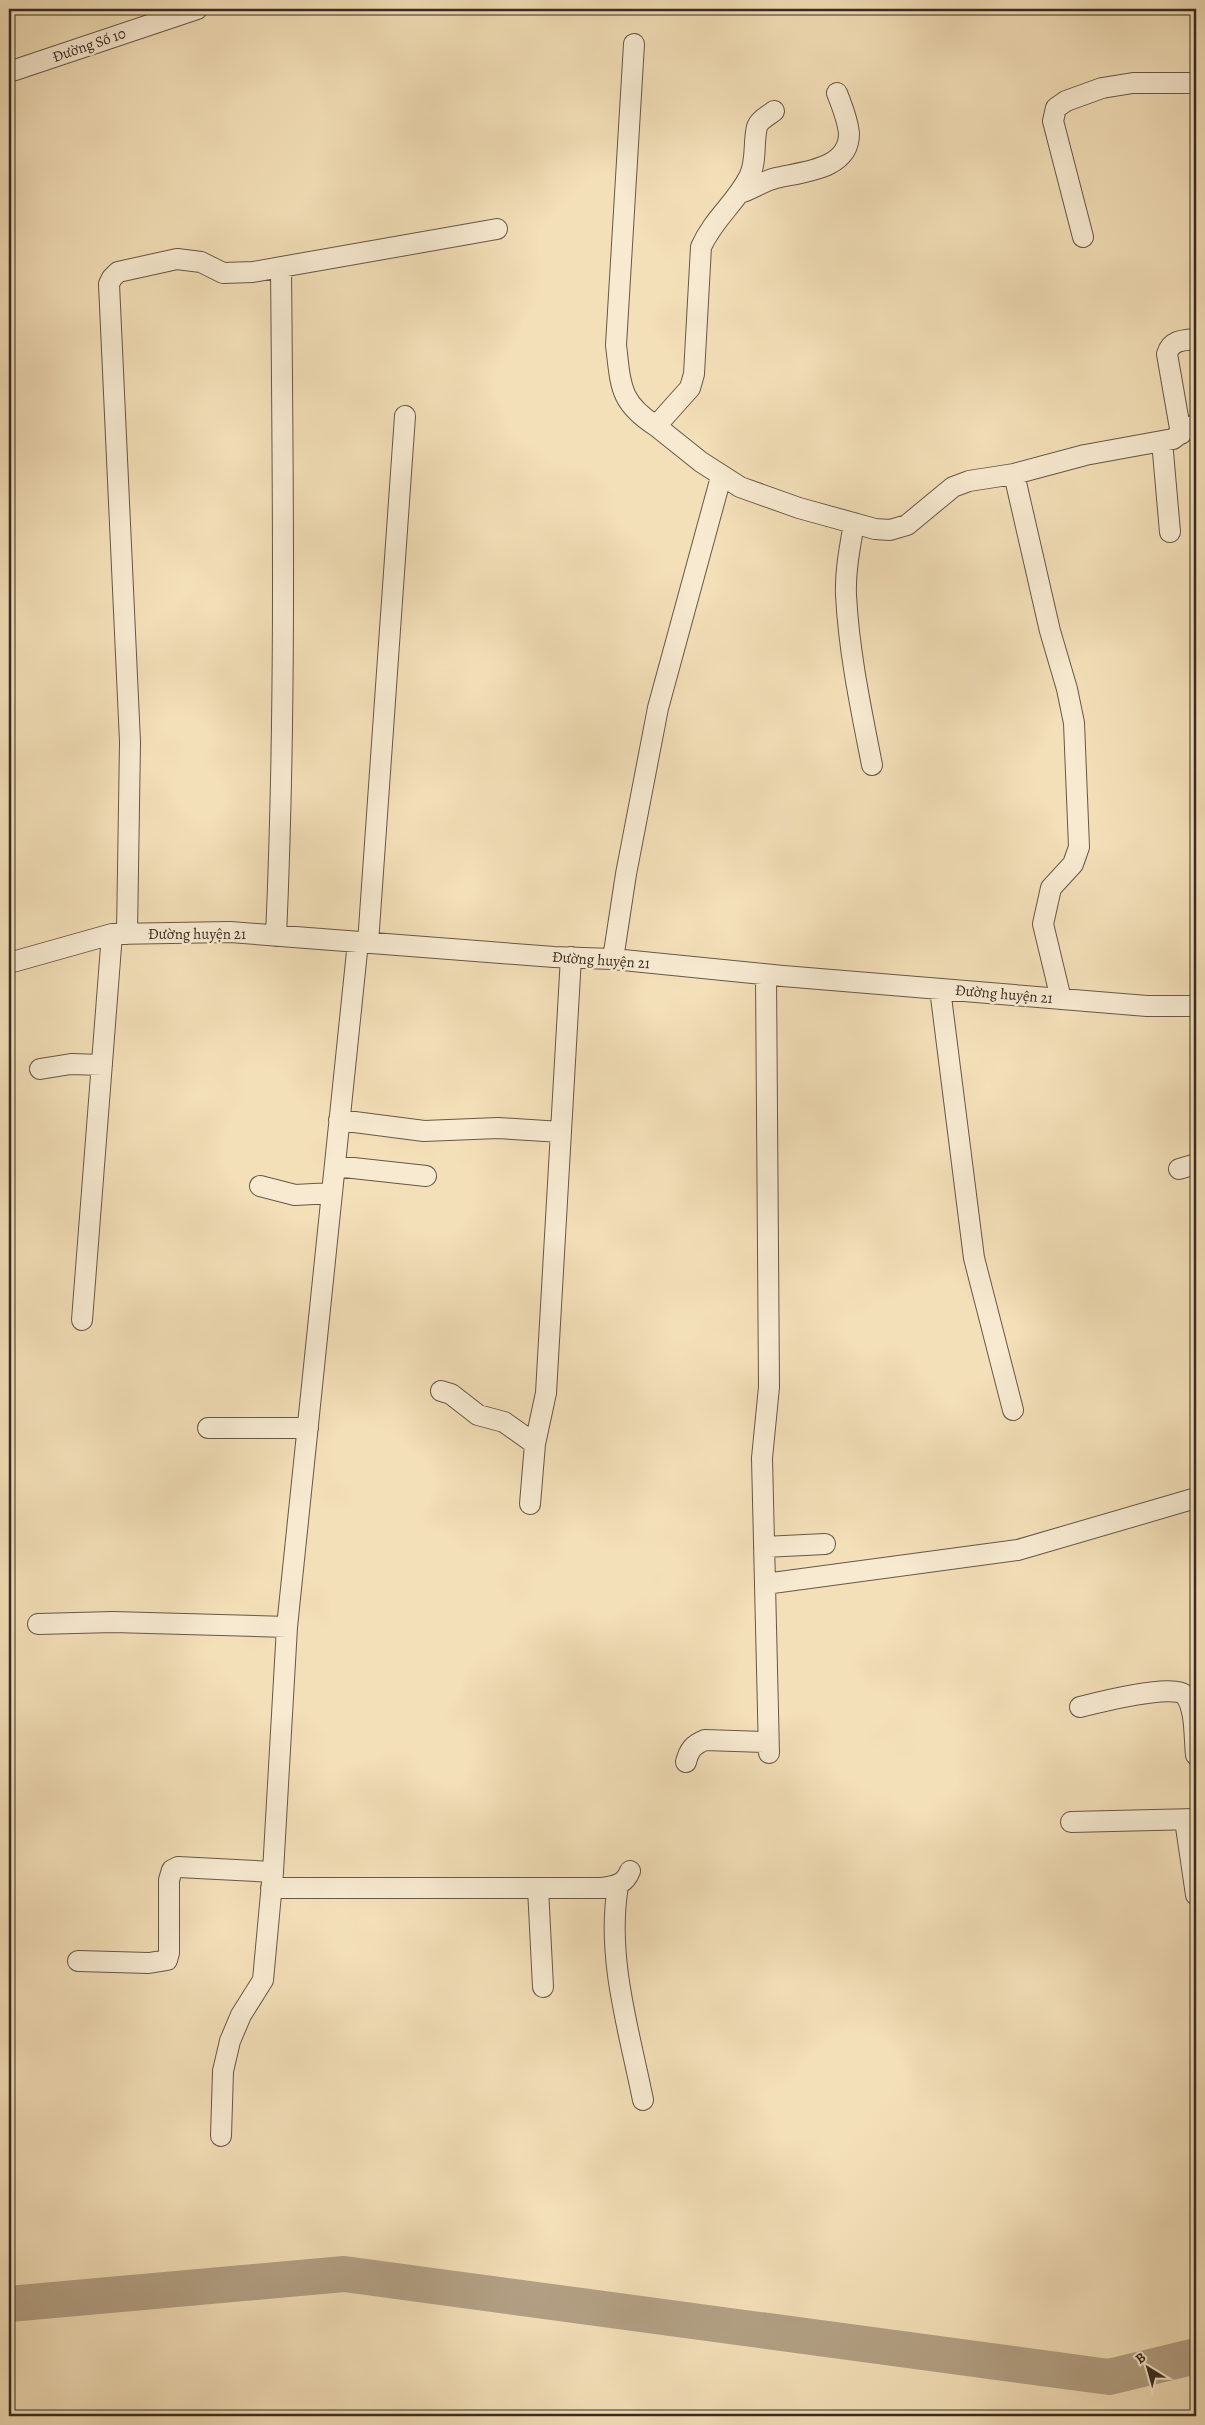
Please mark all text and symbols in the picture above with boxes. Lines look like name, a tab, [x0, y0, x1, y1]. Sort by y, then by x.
street label: Đường Số 10	[50, 23, 128, 67]
street label: Đường huyện 21	[148, 924, 246, 944]
street label: Đường huyện 21	[551, 947, 651, 973]
street label: Đường huyện 21	[954, 980, 1054, 1008]
north arrow	[1122, 2342, 1172, 2392]
text: B	[1131, 2348, 1150, 2368]

